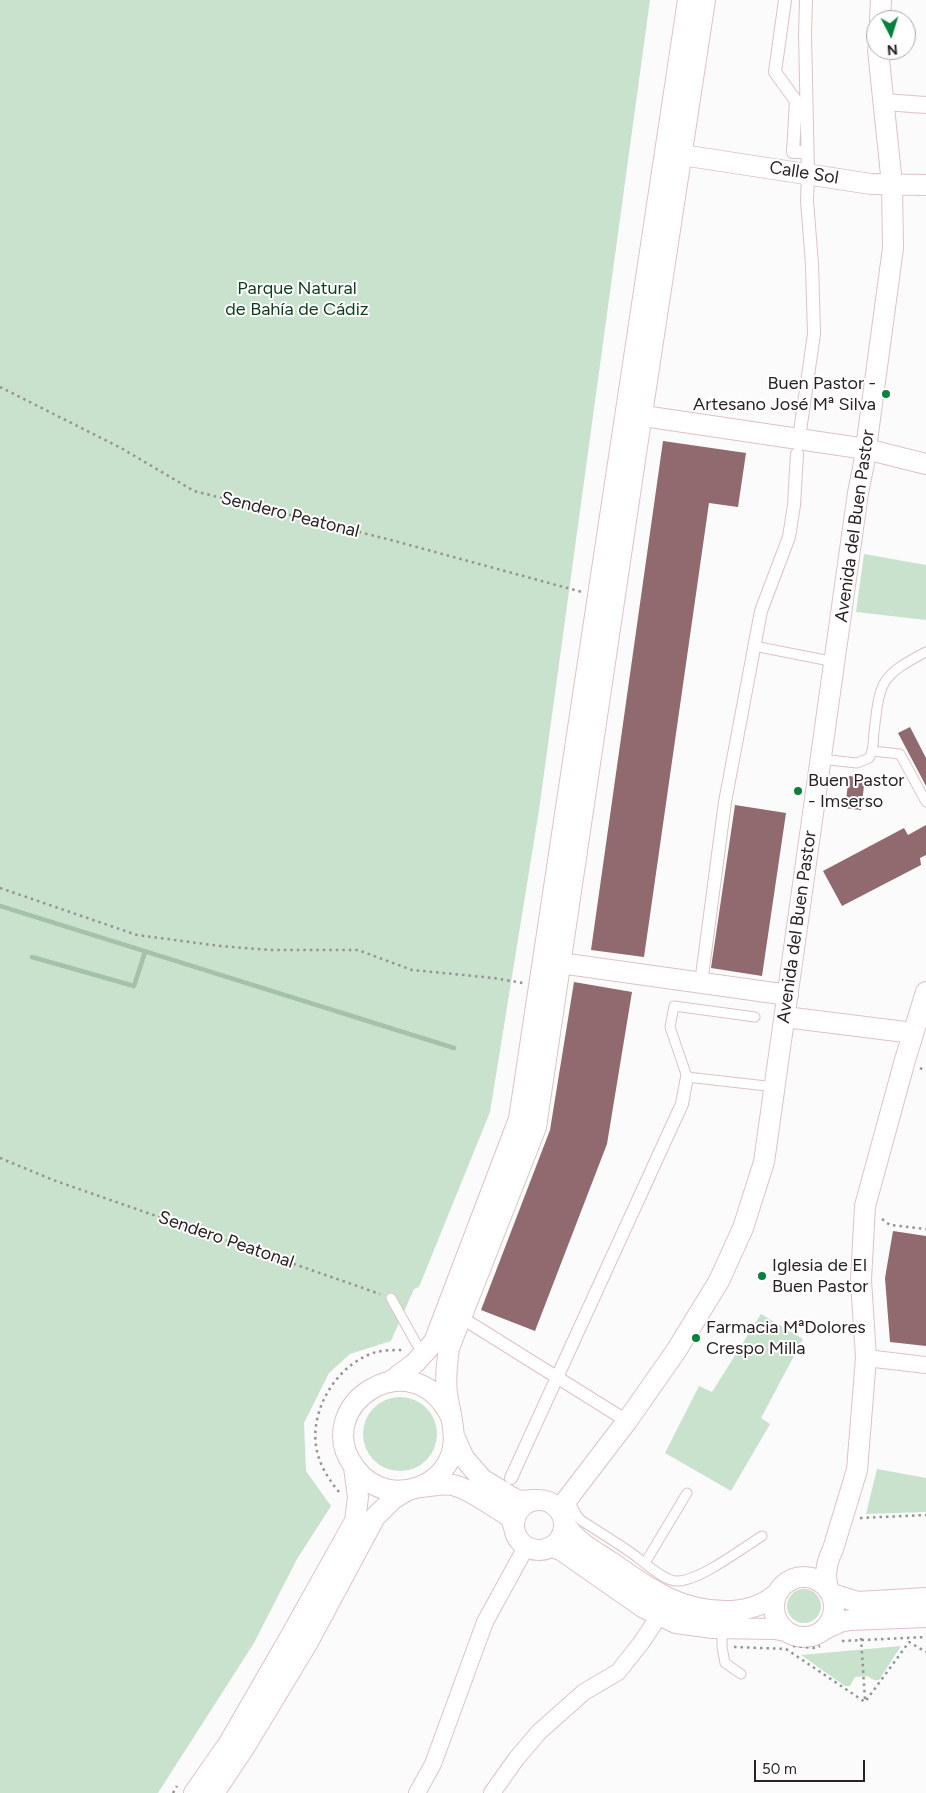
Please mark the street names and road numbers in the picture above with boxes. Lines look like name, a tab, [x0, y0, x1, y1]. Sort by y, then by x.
street label: Calle Sol	[768, 157, 840, 189]
street label: Avenida del Buen Pastor	[831, 428, 879, 624]
street label: Sendero Peatonal	[219, 487, 361, 543]
street label: Avenida del Buen Pastor	[773, 829, 821, 1025]
street label: Sendero Peatonal	[155, 1207, 297, 1273]

